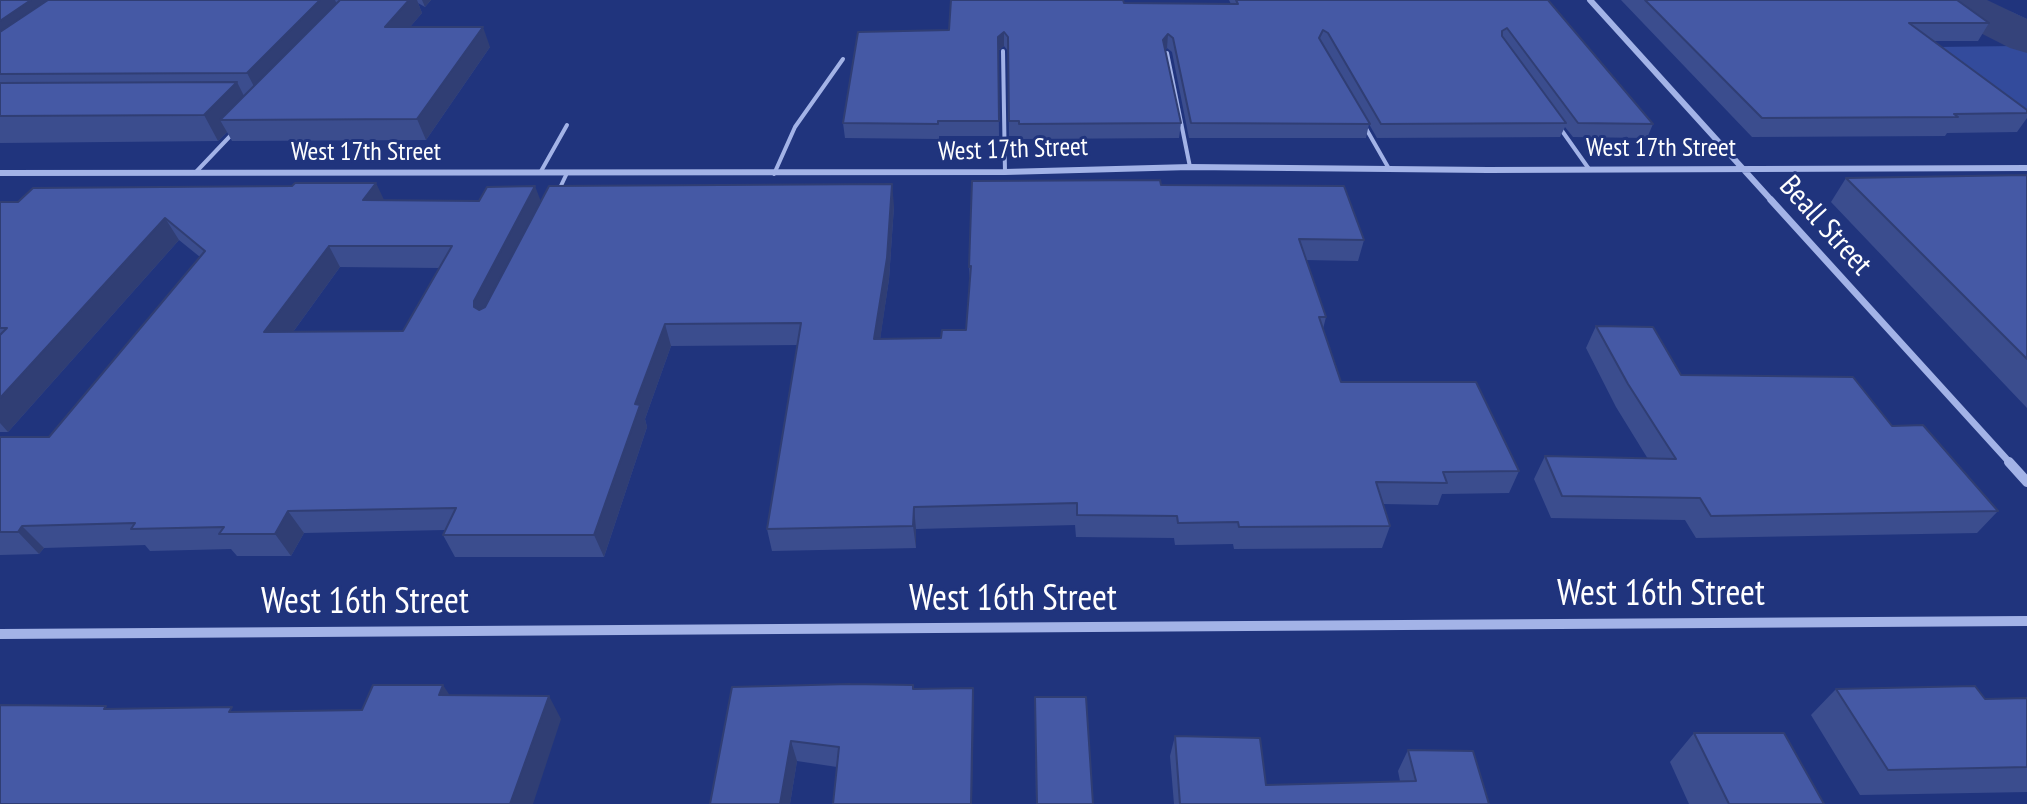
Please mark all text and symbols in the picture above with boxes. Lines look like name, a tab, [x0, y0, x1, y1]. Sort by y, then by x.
street label: West 17th Street	[938, 132, 1088, 168]
street label: West 17th Street	[1586, 133, 1736, 165]
street label: West 17th Street	[291, 137, 441, 169]
street label: Beall Street	[1771, 169, 1879, 283]
street label: West 16th Street	[1557, 573, 1765, 617]
street label: West 16th Street	[909, 578, 1117, 622]
street label: West 16th Street	[261, 581, 469, 625]

